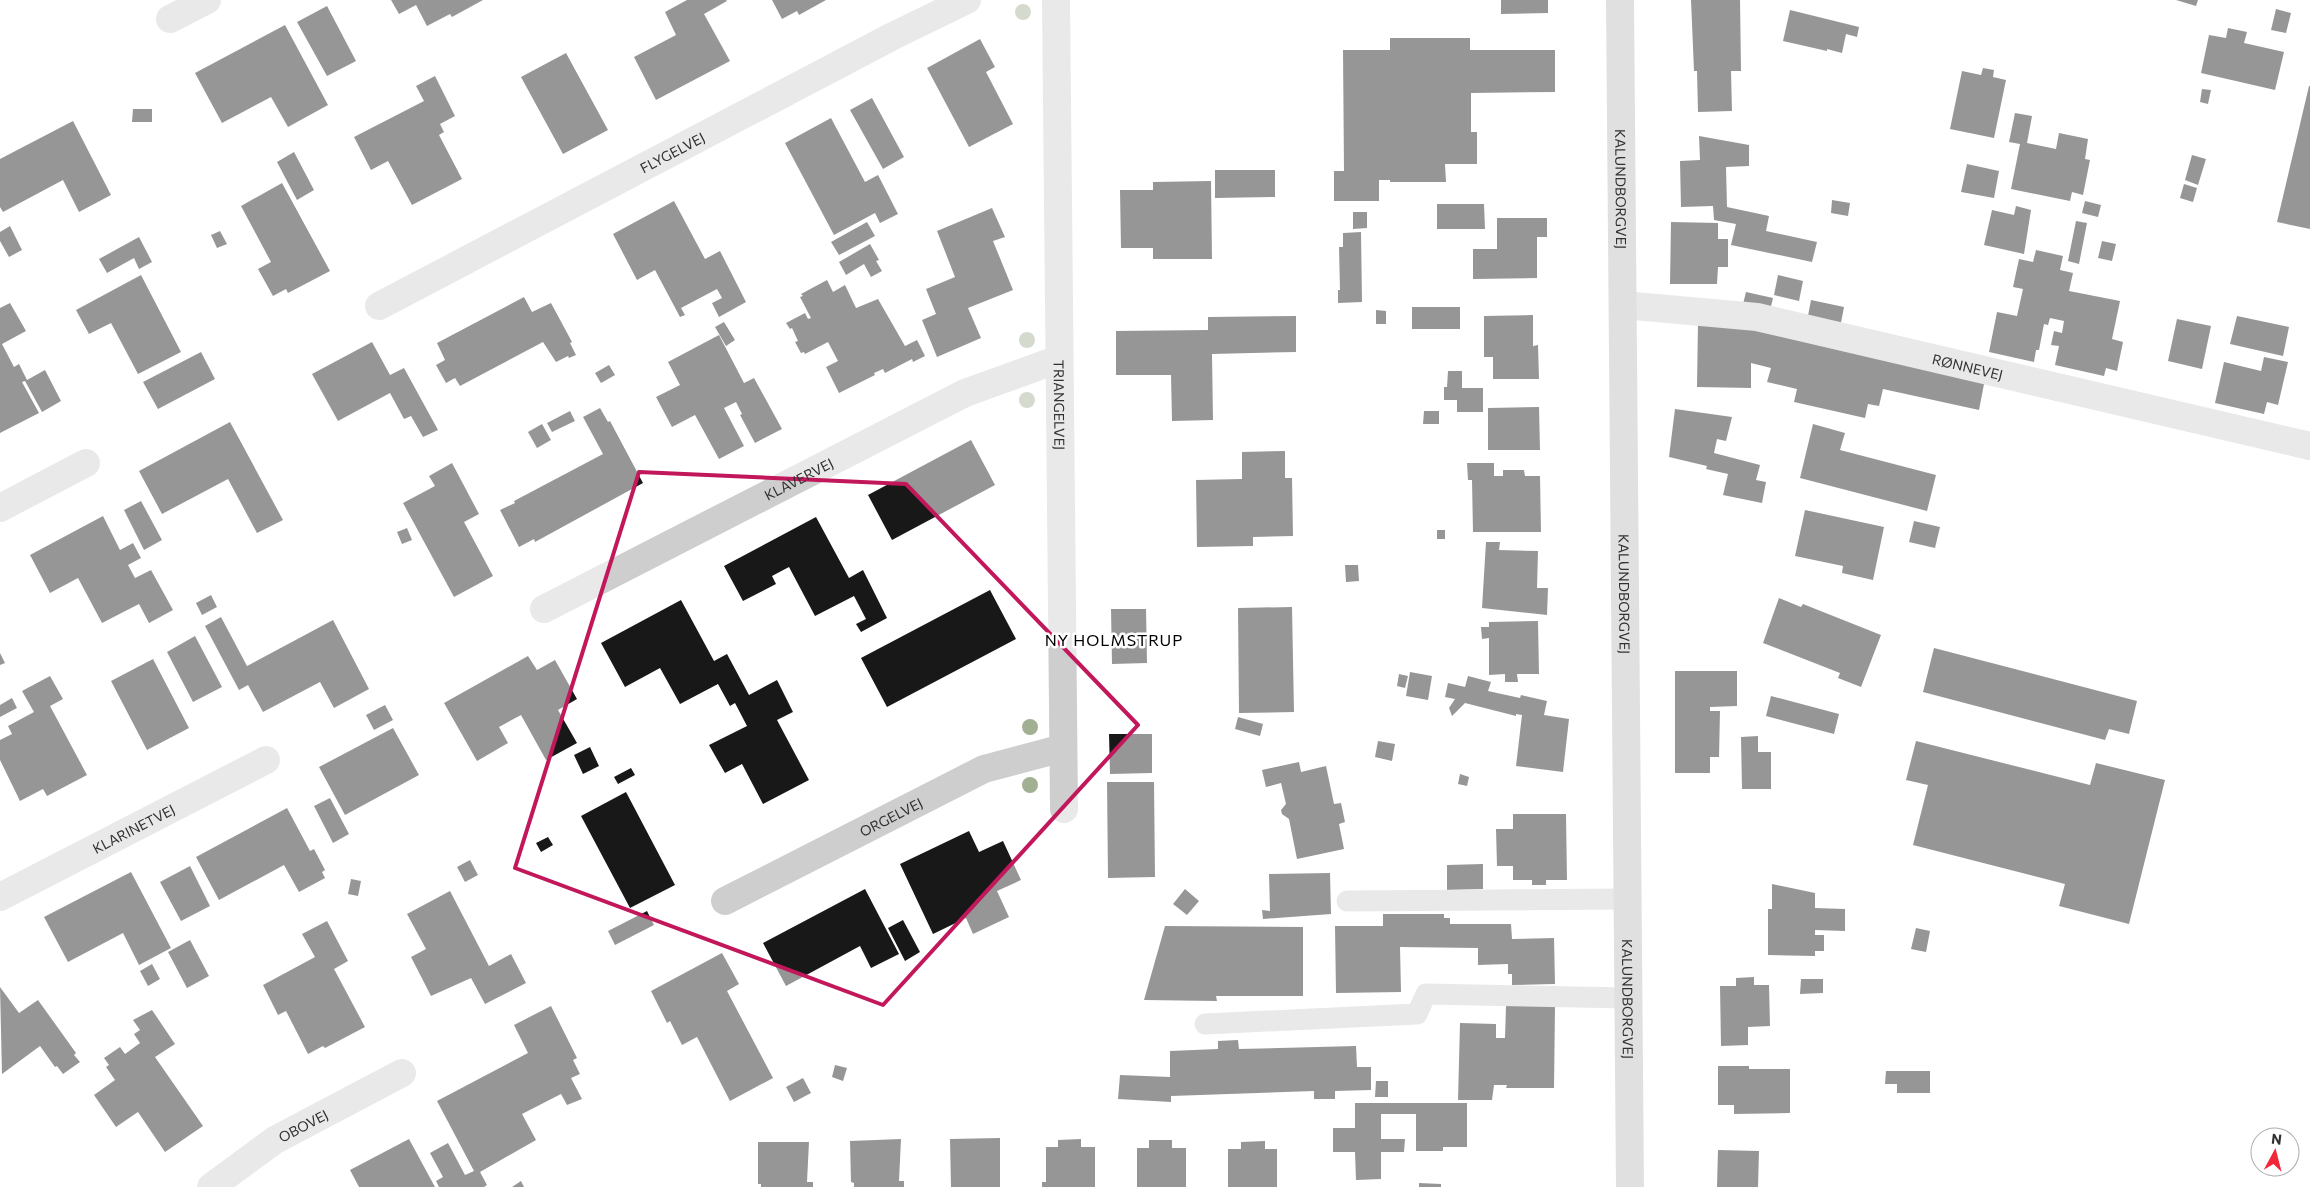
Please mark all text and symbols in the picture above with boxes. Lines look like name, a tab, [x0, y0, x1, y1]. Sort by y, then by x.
street label: FLYGELVEJ	[637, 128, 707, 176]
street label: KALUNDBORGVEJ	[1613, 129, 1631, 249]
street label: RØNNEVEJ	[1931, 350, 2005, 383]
street label: TRIANGELVEJ	[1051, 360, 1069, 450]
street label: KLAVERVEJ	[761, 454, 836, 503]
street label: KALUNDBORGVEJ	[1616, 534, 1634, 654]
district label: NY HOLMSTRUP	[1045, 630, 1183, 649]
street label: ORGELVEJ	[857, 794, 925, 840]
street label: KLARINETVEJ	[89, 800, 177, 857]
street label: KALUNDBORGVEJ	[1619, 939, 1637, 1059]
street label: OBOVEJ	[275, 1105, 331, 1145]
north arrow	[2250, 1127, 2300, 1177]
text: N	[2270, 1130, 2283, 1148]

